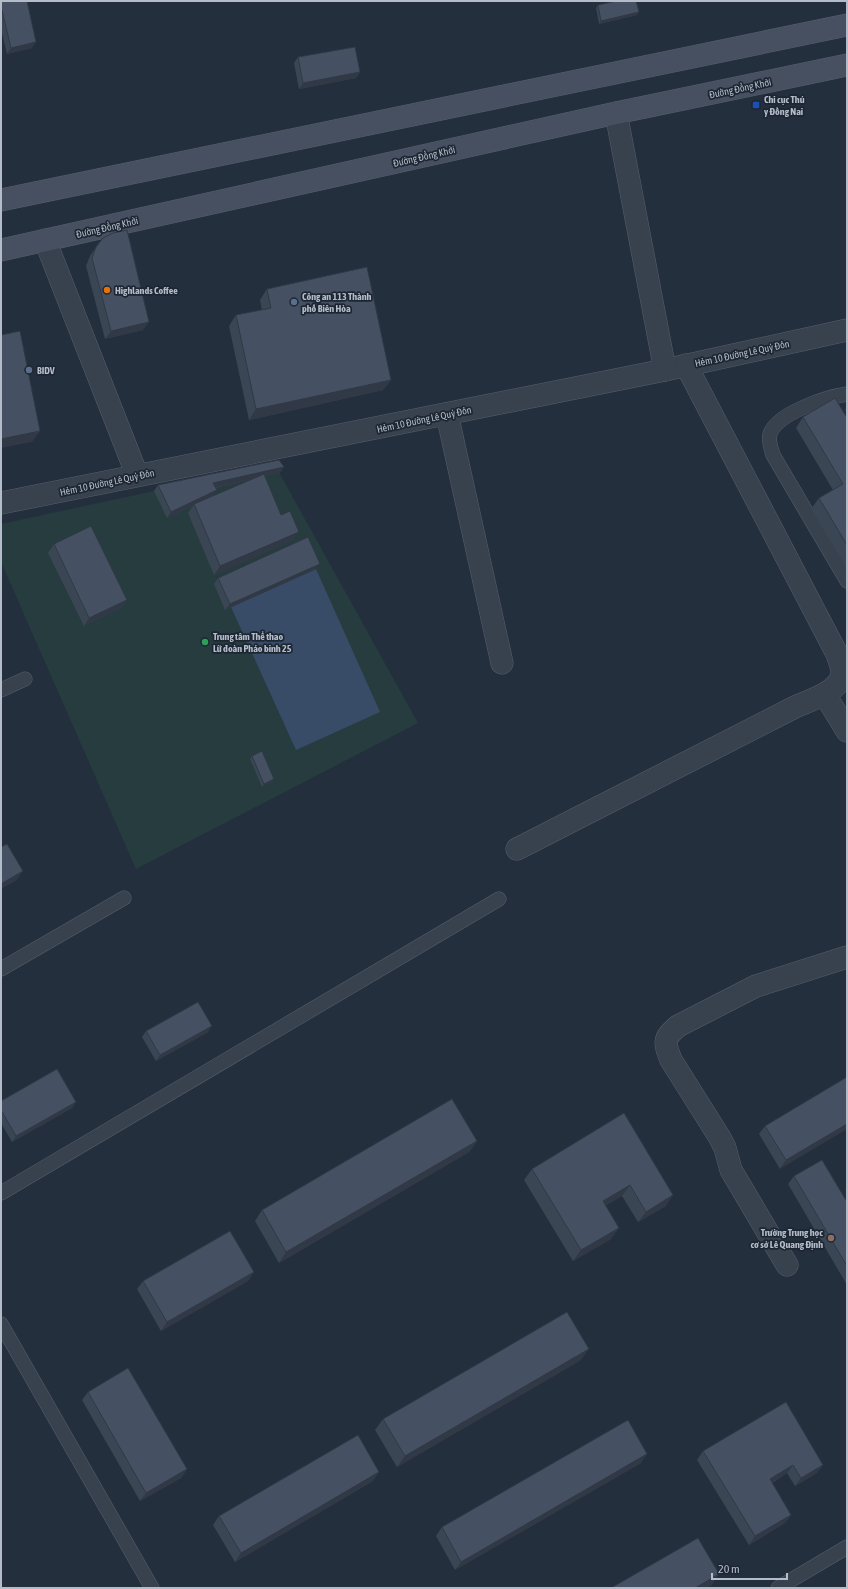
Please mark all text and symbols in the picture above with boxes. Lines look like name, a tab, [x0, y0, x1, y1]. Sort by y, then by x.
street label: Đường Đồng Khởi	[708, 77, 772, 100]
place label: Chi cục Thú y Đồng Nai	[764, 94, 805, 117]
marker: Chi cục Thú y Đồng Nai	[751, 100, 761, 110]
street label: Đường Đồng Khởi	[392, 144, 456, 169]
street label: Đường Đồng Khởi	[75, 215, 139, 240]
marker: Highlands Coffee	[102, 285, 112, 295]
place label: Highlands Coffee	[115, 285, 178, 296]
place label: Công an 113 Thành phố Biên Hòa	[302, 291, 372, 314]
marker: Công an 113 Thành phố Biên Hòa	[289, 297, 299, 307]
street label: Hẻm 10 Đường Lê Quý Đôn	[694, 338, 791, 369]
marker: BIDV	[24, 365, 34, 375]
place label: BIDV	[37, 365, 55, 376]
street label: Hẻm 10 Đường Lê Quý Đôn	[376, 404, 473, 435]
street label: Hẻm 10 Đường Lê Quý Đôn	[59, 467, 156, 498]
place label: Trung tâm Thể thao Lữ đoàn Pháo binh 25	[213, 631, 292, 654]
marker: Trung tâm Thể thao Lữ đoàn Pháo binh 25	[200, 637, 210, 647]
place label: Trường Trung học cơ sở Lê Quang Định	[750, 1227, 823, 1250]
marker: Trường Trung học cơ sở Lê Quang Định	[826, 1233, 836, 1243]
scale bar	[712, 1555, 787, 1581]
text: 20 m	[718, 1562, 740, 1576]

